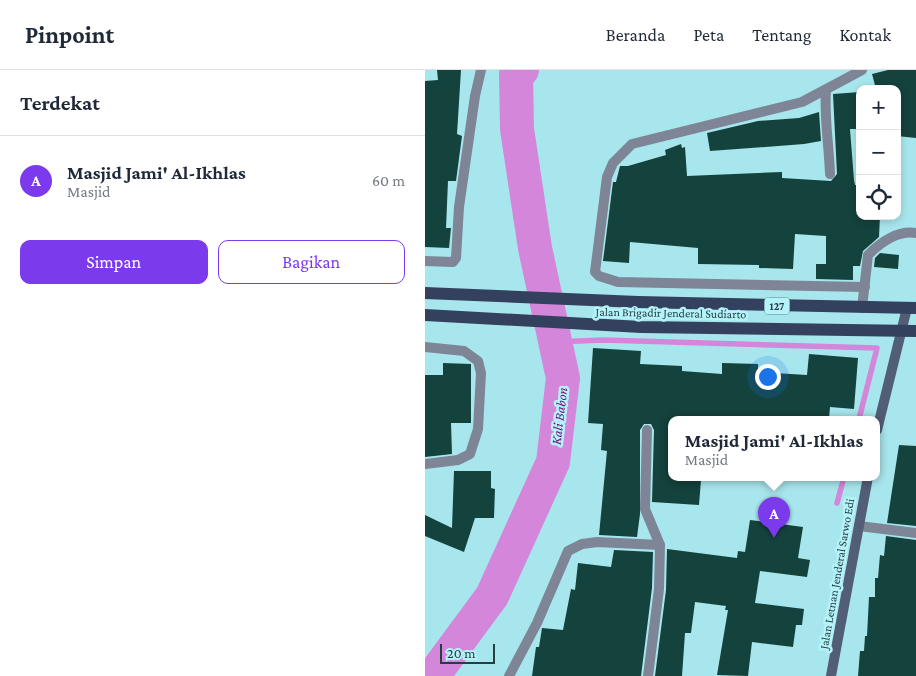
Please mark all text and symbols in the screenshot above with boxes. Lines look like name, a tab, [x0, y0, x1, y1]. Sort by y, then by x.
text: Pinpoint	[25, 21, 114, 48]
text: Beranda	[606, 25, 665, 45]
text: Peta	[693, 25, 724, 45]
text: Tentang	[752, 25, 811, 45]
text: Kontak	[839, 25, 891, 45]
map controls	[856, 85, 901, 220]
button: +	[856, 85, 901, 130]
text: Terdekat	[20, 91, 100, 115]
button: −	[856, 130, 901, 175]
text: Masjid Jami' Al-Ikhlas	[67, 162, 246, 183]
text: A	[31, 172, 41, 189]
text: 60 m	[372, 172, 405, 189]
button: locate	[856, 175, 901, 220]
text: Masjid	[67, 183, 111, 200]
button: Simpan	[20, 240, 208, 284]
button: Bagikan	[218, 240, 405, 284]
road number: 127	[765, 298, 789, 315]
street label: Jalan Brigadir Jenderal Sudiarto	[595, 305, 746, 321]
your location	[755, 364, 781, 390]
water label: Kali Babon	[548, 386, 570, 446]
popup	[668, 416, 880, 481]
text: Masjid Jami' Al-Ikhlas	[685, 430, 863, 451]
text: Masjid	[685, 451, 728, 468]
pin: A	[758, 497, 790, 538]
street label: Jalan Letnan Jenderal Sarwo Edi	[817, 498, 857, 651]
scale bar	[440, 641, 495, 664]
text: 20 m	[447, 645, 475, 661]

